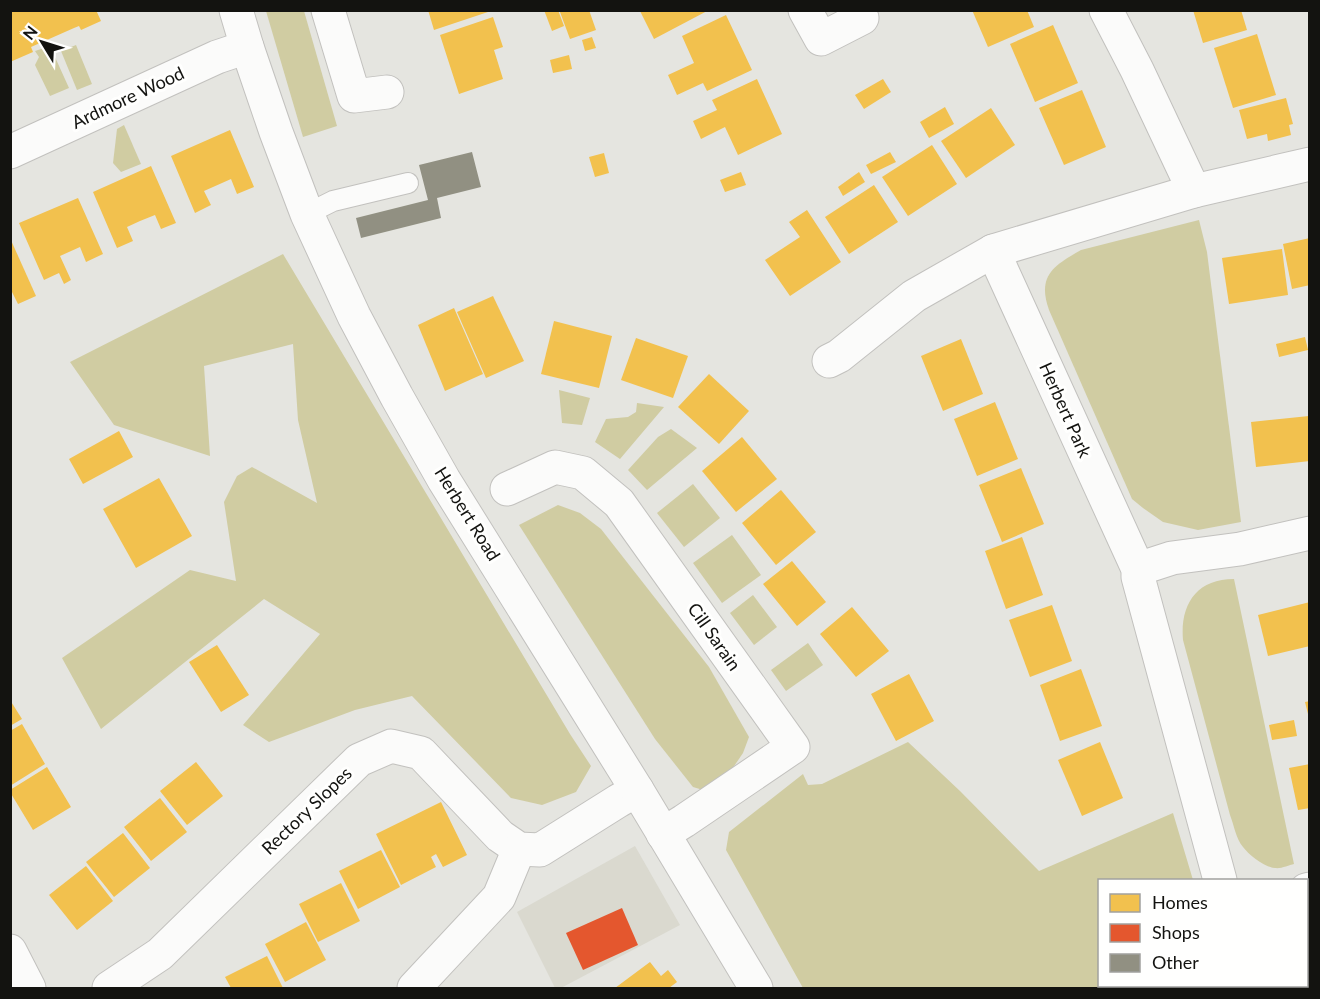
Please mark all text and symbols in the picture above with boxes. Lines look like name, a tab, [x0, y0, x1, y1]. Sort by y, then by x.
north arrow	[12, 12, 72, 72]
text: N	[19, 22, 41, 43]
street label: Ardmore Wood	[68, 61, 187, 133]
street label: Herbert Park	[1035, 359, 1097, 461]
street label: Herbert Road	[430, 462, 505, 565]
street label: Cill Sarain	[684, 598, 746, 675]
street label: Rectory Slopes	[257, 762, 356, 859]
legend	[1098, 879, 1308, 987]
text: Homes	[1152, 891, 1208, 913]
text: Shops	[1152, 921, 1200, 943]
text: Other	[1152, 951, 1199, 973]

